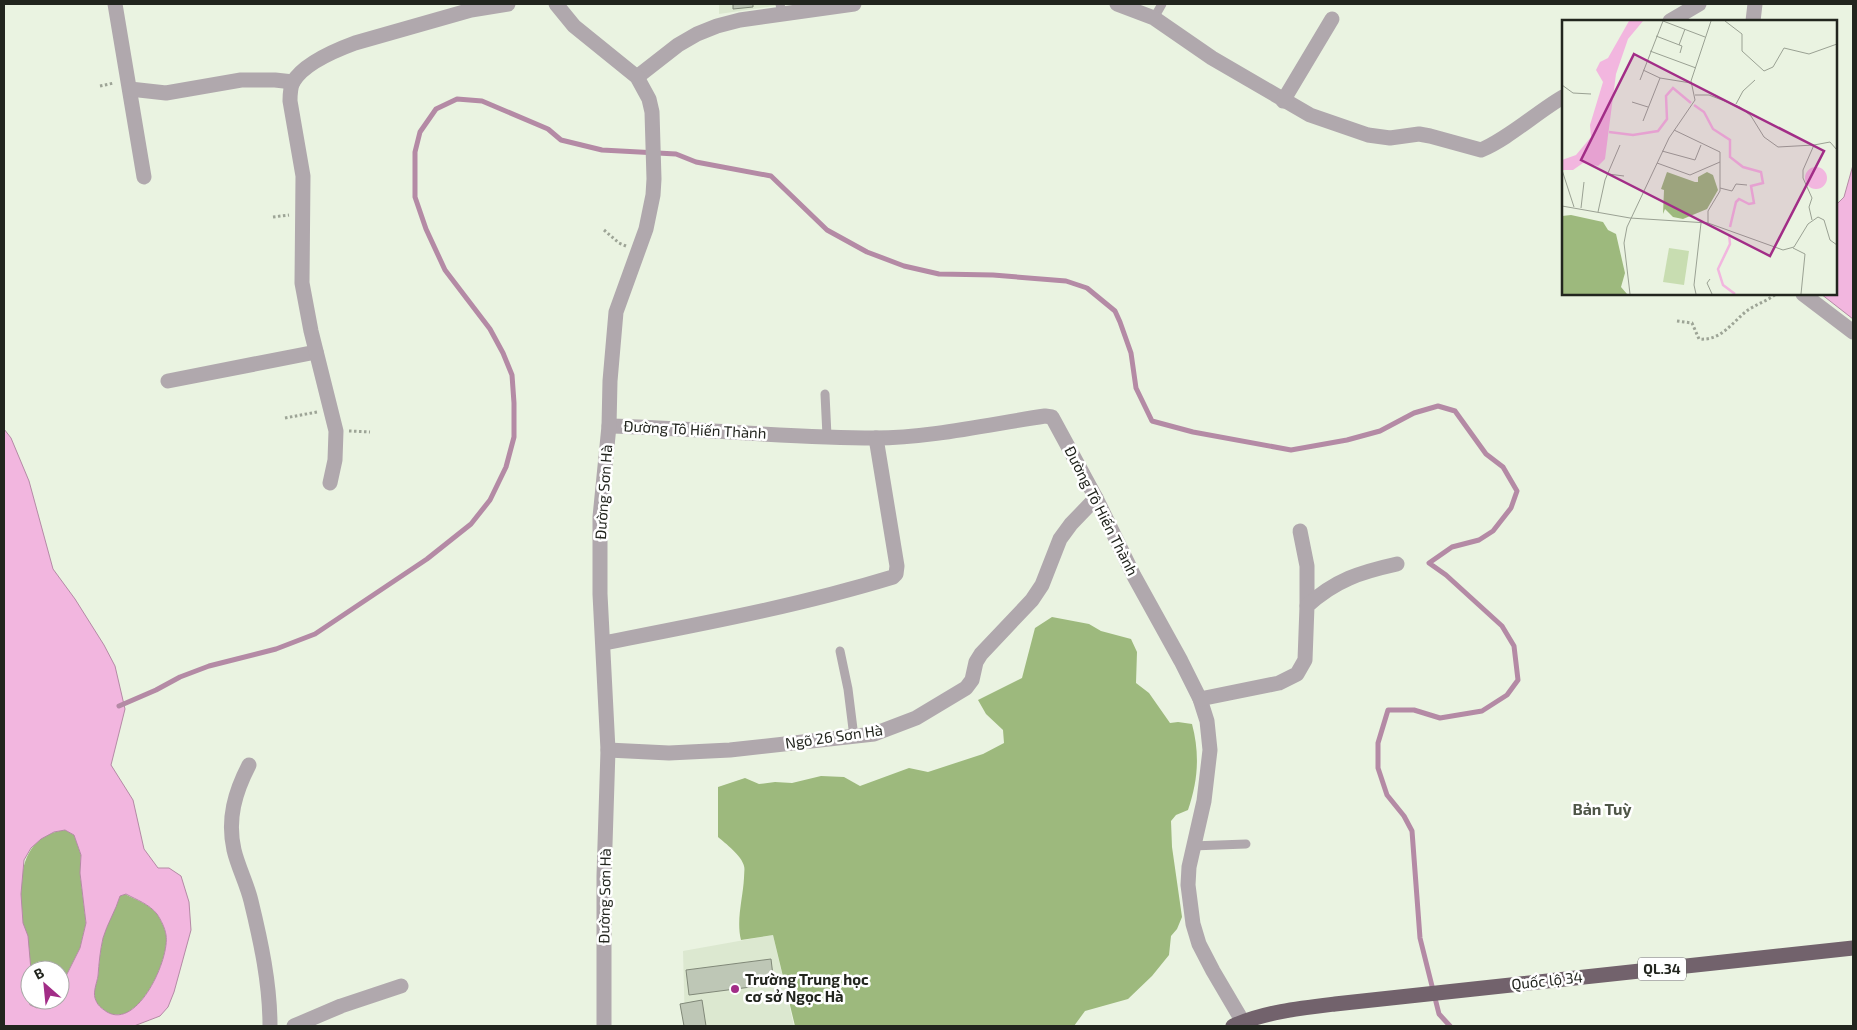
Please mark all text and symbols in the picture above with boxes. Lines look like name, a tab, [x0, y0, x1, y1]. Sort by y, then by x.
inset map	[1562, 20, 1837, 295]
street label: Đường Tô Hiến Thành	[623, 416, 767, 442]
street label: Đường Tô Hiến Thành	[1061, 443, 1142, 578]
street label: Đường Sơn Hà	[591, 444, 615, 540]
street label: Ngõ 26 Sơn Hà	[784, 720, 884, 752]
district label: Bản Tuỳ	[1573, 799, 1632, 819]
street label: Đường Sơn Hà	[594, 848, 614, 944]
road number: QL.34	[1638, 958, 1686, 981]
north arrow	[20, 960, 70, 1010]
text: B	[31, 963, 47, 983]
street label: Quốc lộ 34	[1510, 967, 1584, 994]
place label: Trường Trung học cơ sở Ngọc Hà	[745, 970, 869, 1005]
marker: Trường Trung học cơ sở Ngọc Hà	[729, 983, 741, 995]

